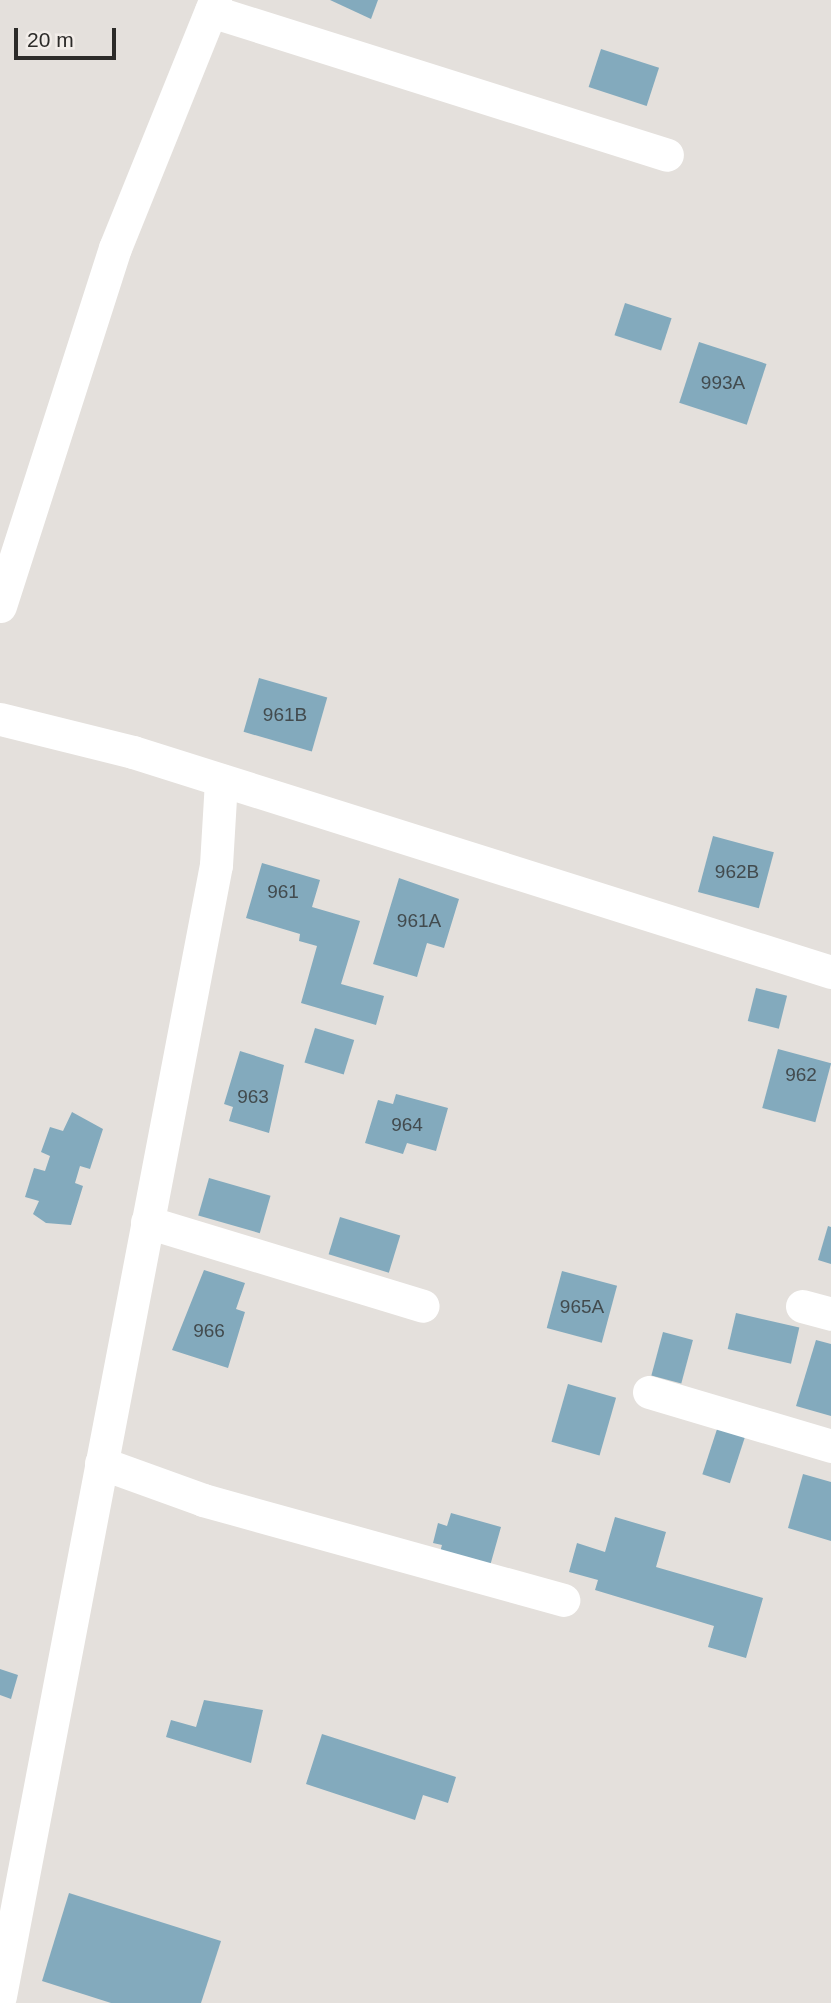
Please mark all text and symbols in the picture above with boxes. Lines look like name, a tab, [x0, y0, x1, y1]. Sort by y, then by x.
scale bar	[18, 14, 119, 58]
text: 20 m	[27, 28, 74, 51]
house number: 993A	[701, 372, 745, 394]
house number: 961B	[263, 704, 307, 726]
house number: 962B	[715, 861, 759, 883]
house number: 961	[267, 881, 299, 903]
house number: 961A	[397, 910, 441, 932]
house number: 962	[785, 1064, 817, 1086]
house number: 963	[237, 1086, 269, 1108]
house number: 964	[391, 1114, 423, 1136]
house number: 965A	[560, 1296, 604, 1318]
house number: 966	[193, 1320, 225, 1342]

